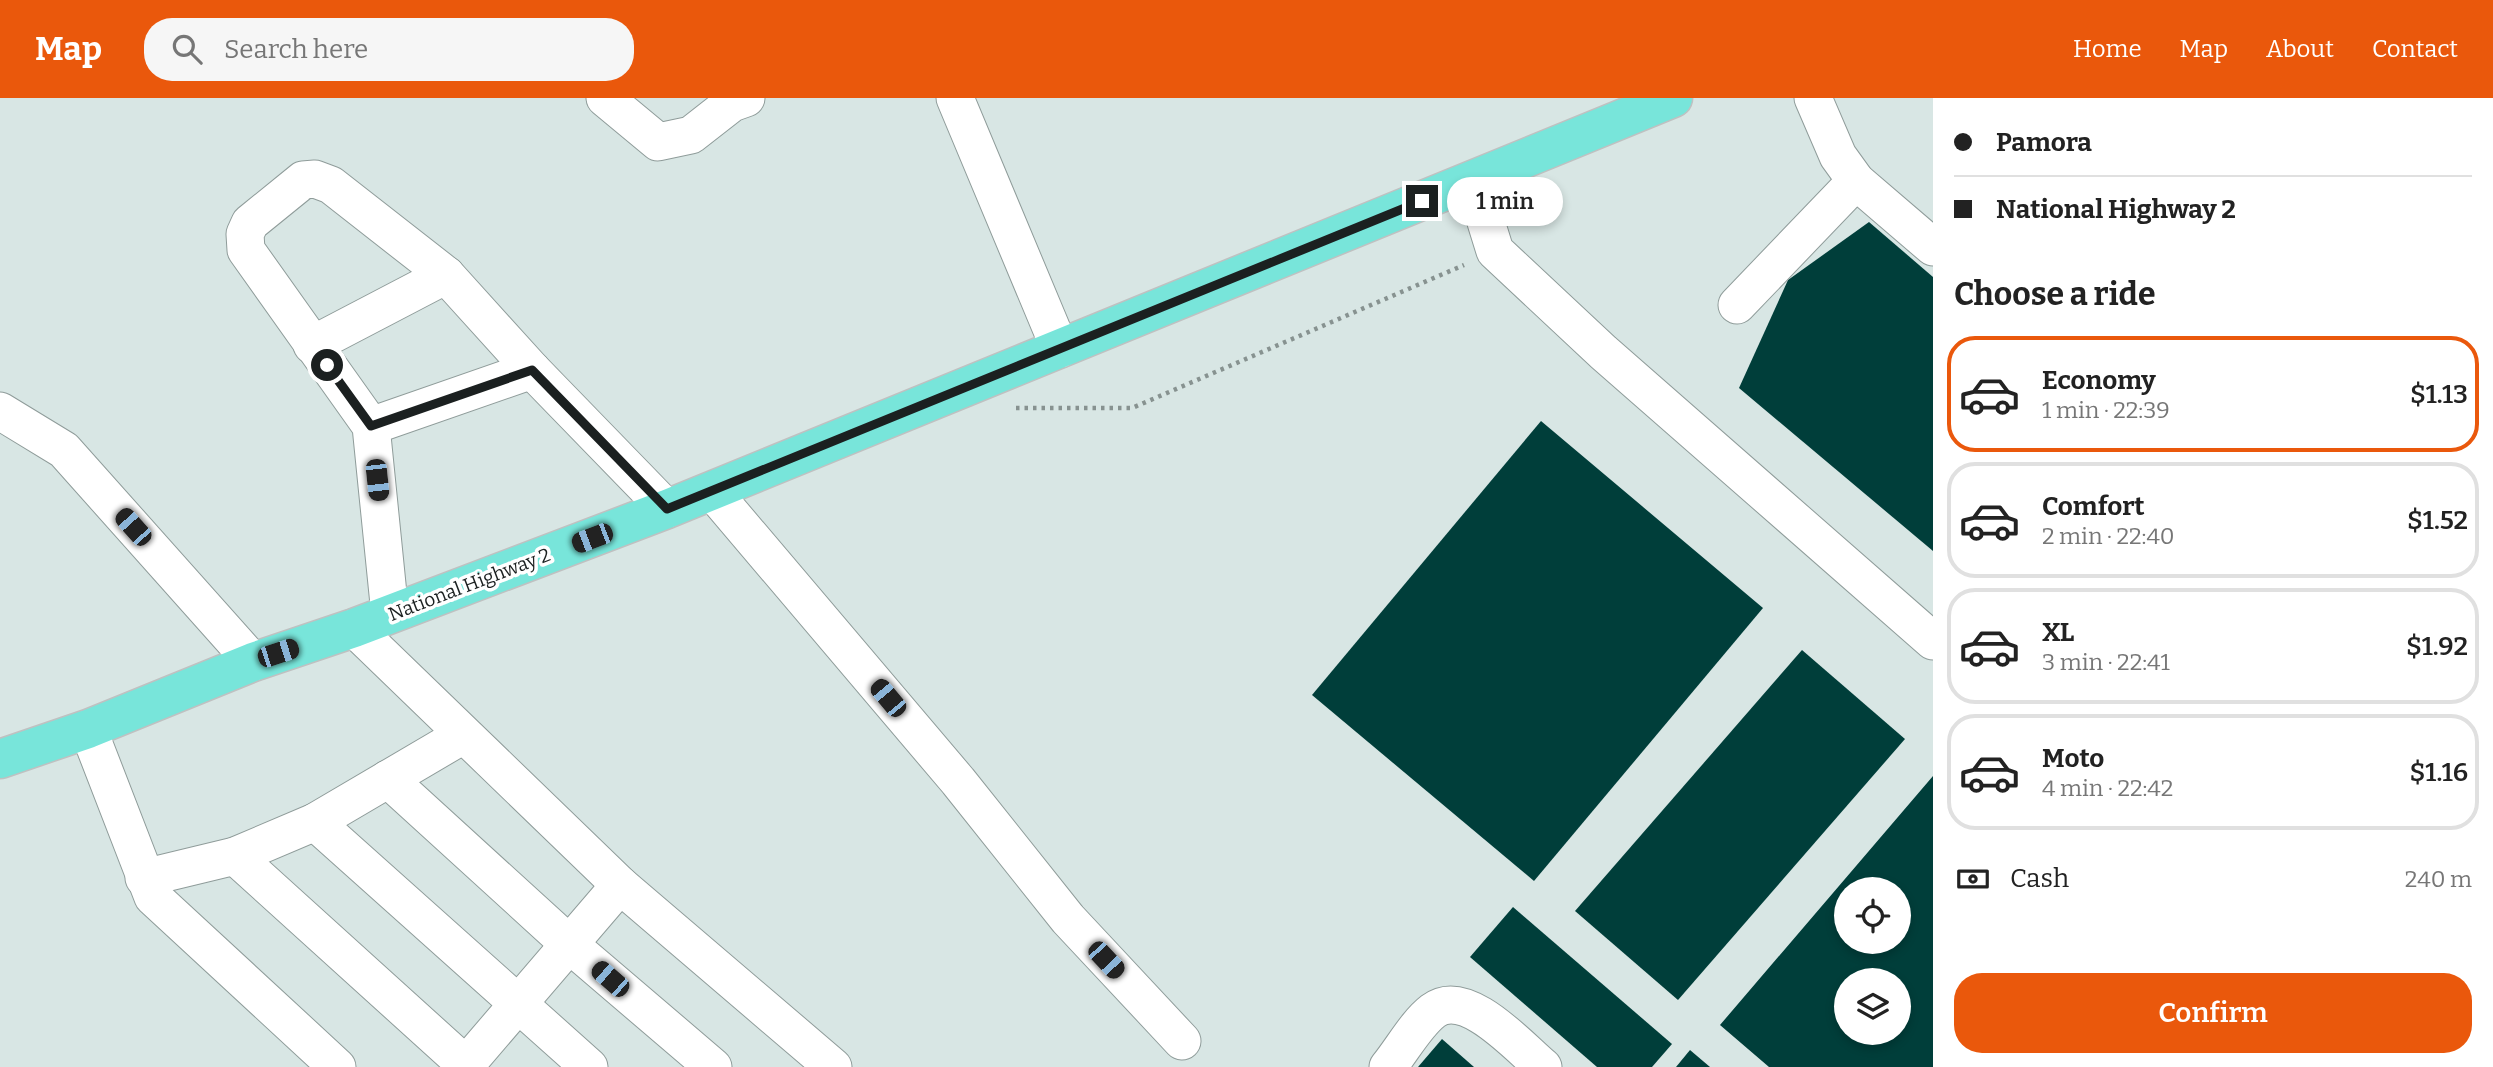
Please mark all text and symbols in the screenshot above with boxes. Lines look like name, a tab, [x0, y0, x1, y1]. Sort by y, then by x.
search box	[144, 18, 634, 81]
text: Map	[35, 29, 102, 69]
icon: search	[168, 30, 206, 68]
text: Search here	[224, 34, 368, 65]
text: Home	[2073, 35, 2142, 63]
text: Map	[2180, 35, 2228, 63]
text: About	[2266, 35, 2334, 63]
text: Contact	[2372, 35, 2458, 63]
text: Pamora	[1996, 127, 2092, 158]
callout: 1 min	[1446, 176, 1562, 226]
route end	[1406, 185, 1438, 217]
text: 1 min	[1476, 187, 1534, 215]
text: National Highway 2	[1996, 194, 2236, 225]
text: Choose a ride	[1954, 275, 2155, 313]
route start	[311, 349, 343, 381]
icon: car	[1958, 363, 2021, 426]
text: Economy	[2042, 365, 2156, 396]
text: $1.13	[2410, 379, 2468, 410]
text: 1 min · 22:39	[2042, 396, 2170, 424]
car	[365, 458, 390, 502]
icon: car	[1958, 489, 2021, 552]
text: Comfort	[2042, 491, 2145, 522]
car	[112, 504, 155, 550]
text: $1.52	[2407, 505, 2468, 536]
car	[569, 521, 616, 555]
text: 2 min · 22:40	[2042, 522, 2175, 550]
street label: National Highway 2	[385, 543, 553, 626]
icon: car	[1958, 615, 2021, 678]
text: XL	[2042, 617, 2074, 648]
text: $1.92	[2406, 631, 2468, 662]
car	[255, 637, 302, 669]
text: 3 min · 22:41	[2042, 648, 2170, 676]
car	[867, 675, 910, 721]
icon: car	[1958, 741, 2021, 804]
text: Moto	[2042, 743, 2104, 774]
text: $1.16	[2410, 757, 2468, 788]
text: 4 min · 22:42	[2042, 774, 2173, 802]
icon: cash	[1954, 860, 1992, 898]
text: Cash	[2010, 863, 2069, 894]
text: 240 m	[2405, 865, 2472, 893]
map controls	[1834, 877, 1911, 1045]
button: locate	[1834, 877, 1911, 954]
car	[1084, 937, 1129, 983]
car	[588, 957, 633, 1001]
button: layers	[1834, 968, 1911, 1045]
button: Confirm	[1954, 973, 2472, 1053]

